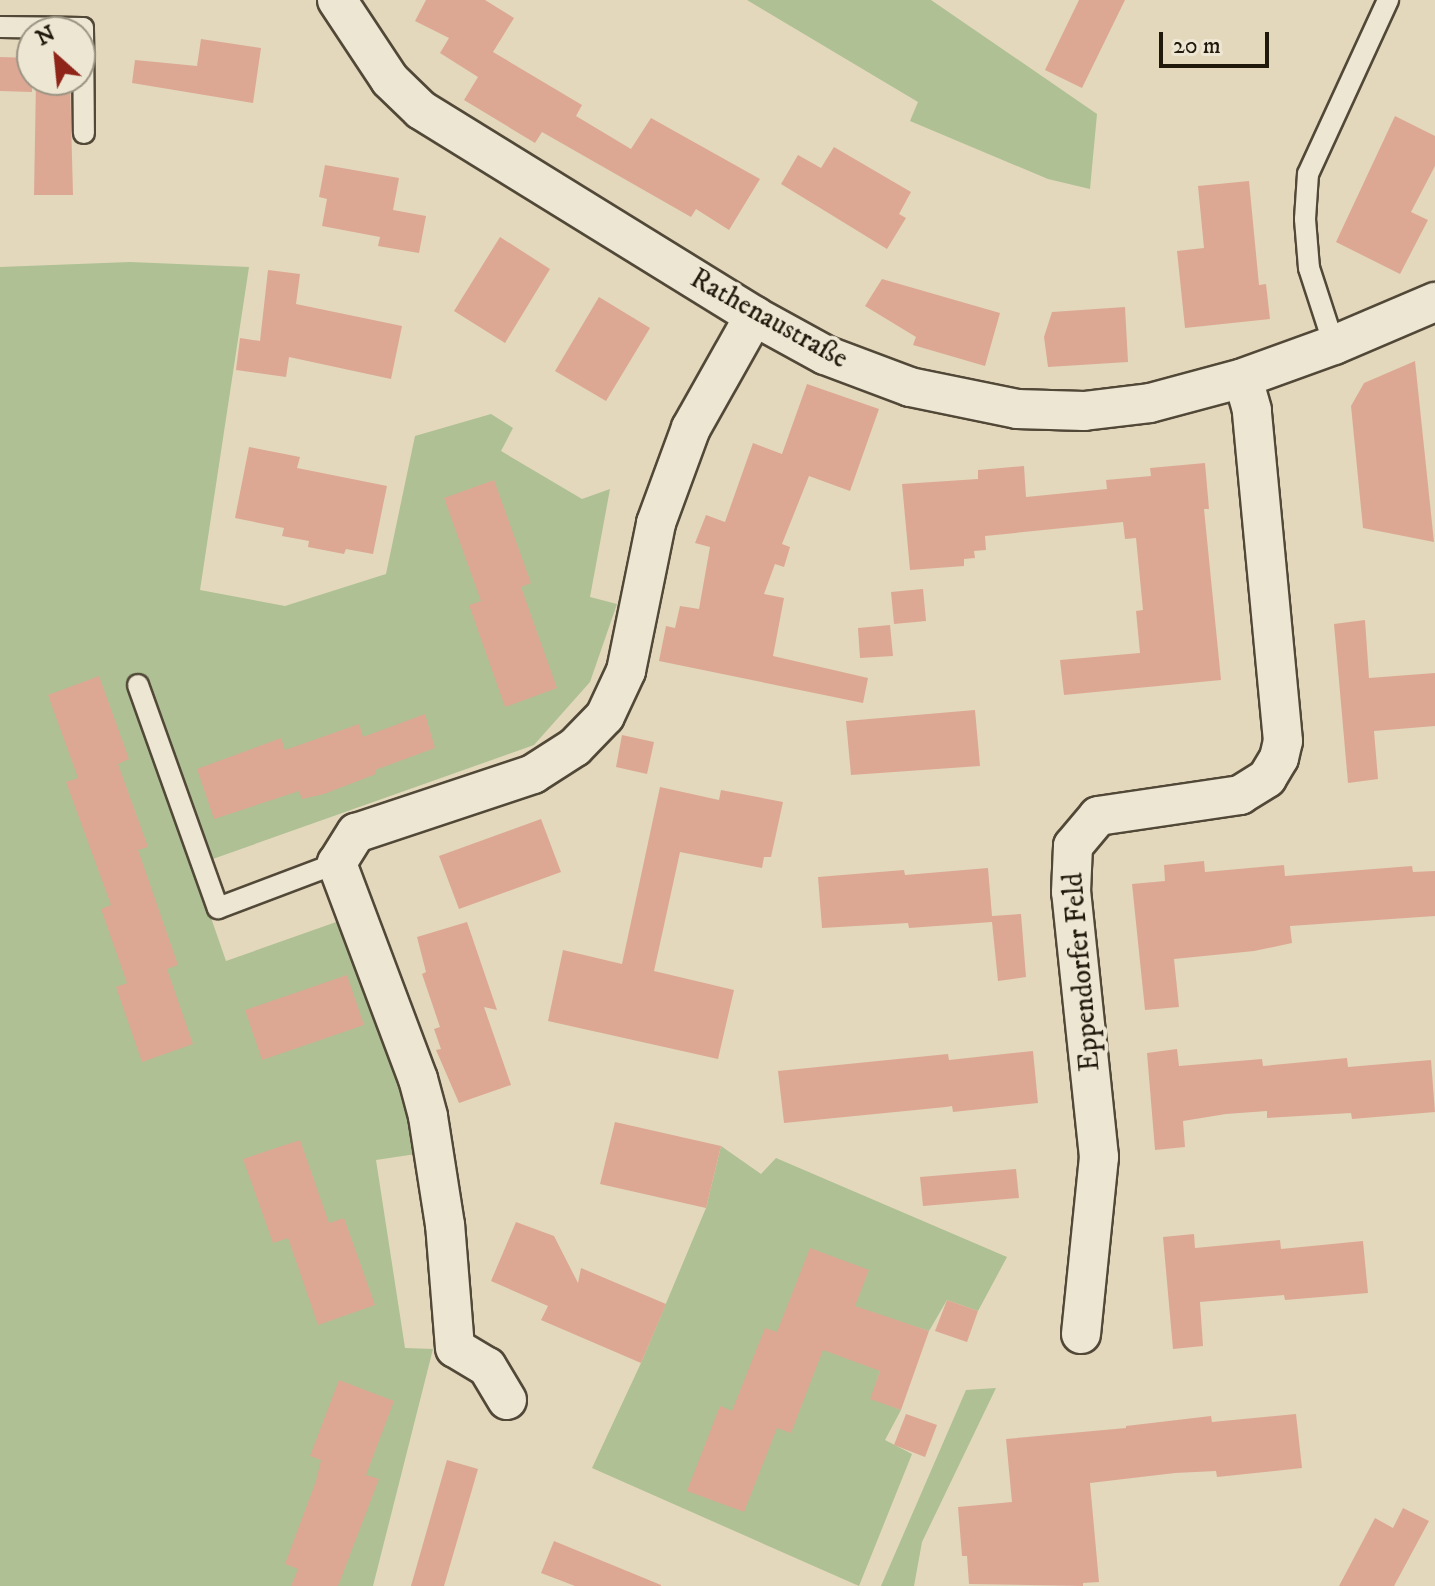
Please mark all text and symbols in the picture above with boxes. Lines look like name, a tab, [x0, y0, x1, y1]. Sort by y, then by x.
north arrow	[16, 16, 96, 96]
scale bar	[1163, 16, 1273, 66]
text: N	[32, 20, 60, 52]
text: 20 m	[1173, 31, 1221, 61]
street label: Rathenaustraße	[684, 262, 854, 376]
street label: Eppendorfer Feld	[1057, 871, 1107, 1073]

